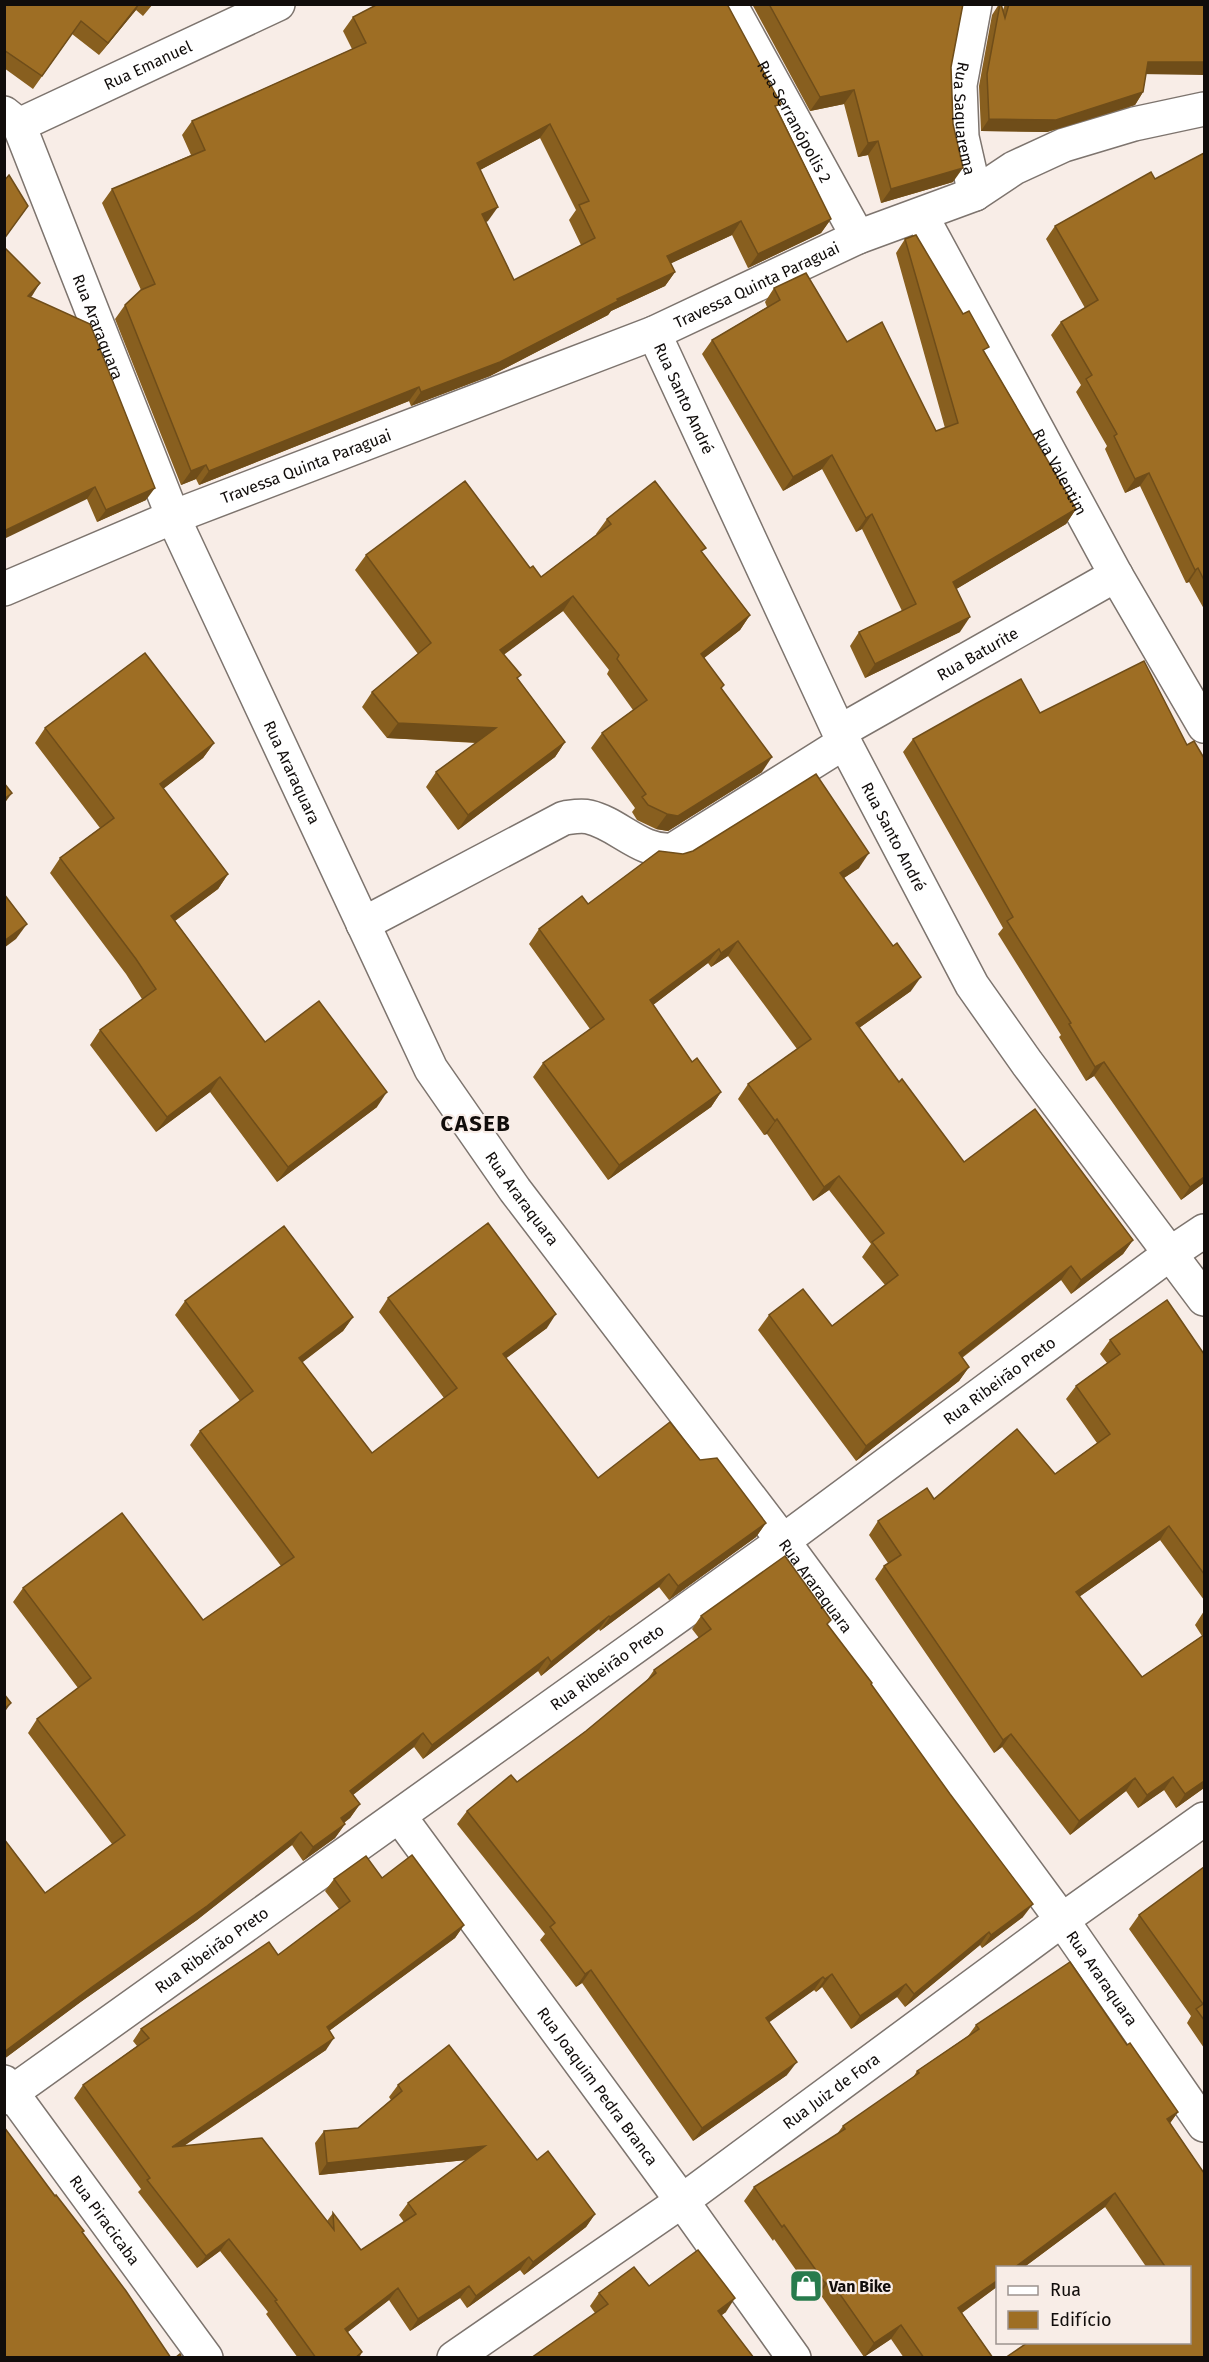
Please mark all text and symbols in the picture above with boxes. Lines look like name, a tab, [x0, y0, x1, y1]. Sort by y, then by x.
street label: Rua Emanuel	[101, 37, 195, 94]
street label: Rua Serranópolis 2	[753, 57, 835, 186]
street label: Rua Saquarema	[950, 60, 979, 177]
street label: Travessa Quinta Paraguai	[671, 238, 843, 332]
street label: Rua Araraquara	[69, 271, 127, 382]
street label: Rua Santo André	[650, 340, 718, 457]
street label: Travessa Quinta Paraguai	[218, 425, 394, 508]
street label: Rua Valentim	[1029, 425, 1091, 519]
street label: Rua Baturite	[934, 623, 1022, 685]
street label: Rua Araraquara	[260, 718, 324, 827]
street label: Rua Santo André	[857, 779, 930, 895]
district label: CASEB	[441, 1110, 511, 1137]
street label: Rua Araraquara	[481, 1148, 563, 1249]
street label: Rua Ribeirão Preto	[940, 1333, 1060, 1429]
street label: Rua Araraquara	[775, 1535, 856, 1637]
street label: Rua Ribeirão Preto	[547, 1620, 668, 1714]
street label: Rua Ribeirão Preto	[151, 1903, 272, 1997]
street label: Rua Araraquara	[1062, 1927, 1142, 2030]
street label: Rua Joaquim Pedra Branca	[533, 2004, 662, 2169]
street label: Rua Juiz de Fora	[779, 2049, 883, 2133]
street label: Rua Piracicaba	[65, 2172, 144, 2269]
legend	[996, 2266, 1191, 2344]
shop icon: Van Bike	[788, 2268, 824, 2304]
place label: Van Bike	[828, 2277, 891, 2296]
text: Rua	[1050, 2279, 1081, 2301]
text: Edifício	[1050, 2309, 1112, 2331]

